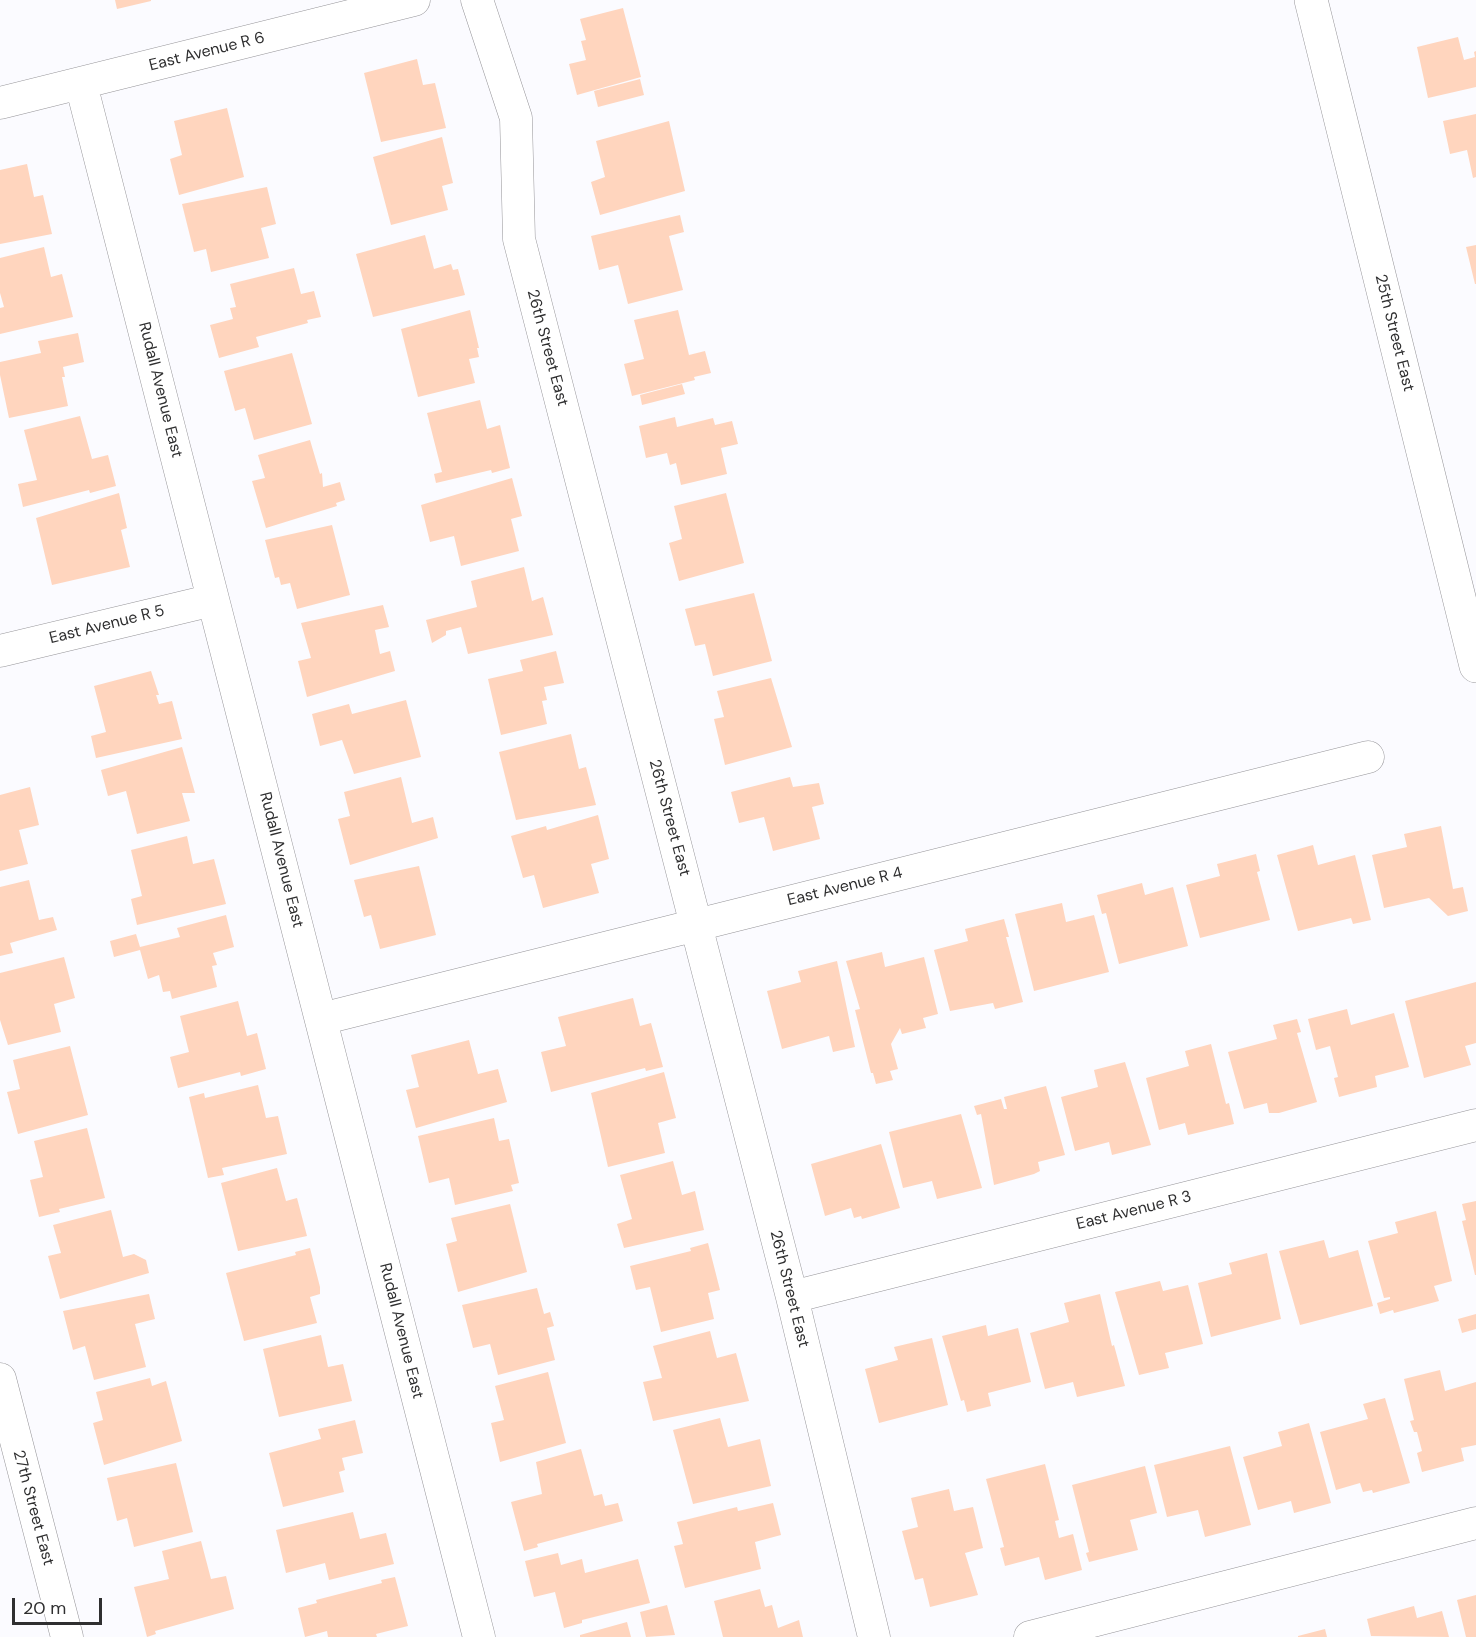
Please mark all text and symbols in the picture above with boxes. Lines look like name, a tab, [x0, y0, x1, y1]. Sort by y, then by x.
street label: East Avenue R 6	[147, 28, 267, 76]
street label: 25th Street East	[1370, 272, 1418, 394]
street label: 26th Street East	[522, 287, 572, 409]
street label: Rudall Avenue East	[134, 320, 186, 460]
street label: East Avenue R 5	[47, 601, 167, 649]
street label: 26th Street East	[644, 757, 694, 879]
street label: Rudall Avenue East	[255, 790, 307, 930]
street label: East Avenue R 4	[785, 863, 905, 911]
street label: East Avenue R 3	[1075, 1187, 1193, 1235]
street label: 26th Street East	[765, 1228, 813, 1350]
street label: Rudall Avenue East	[375, 1261, 427, 1401]
street label: 27th Street East	[8, 1448, 58, 1568]
scale bar	[15, 1586, 105, 1624]
text: 20 m	[23, 1596, 66, 1620]

